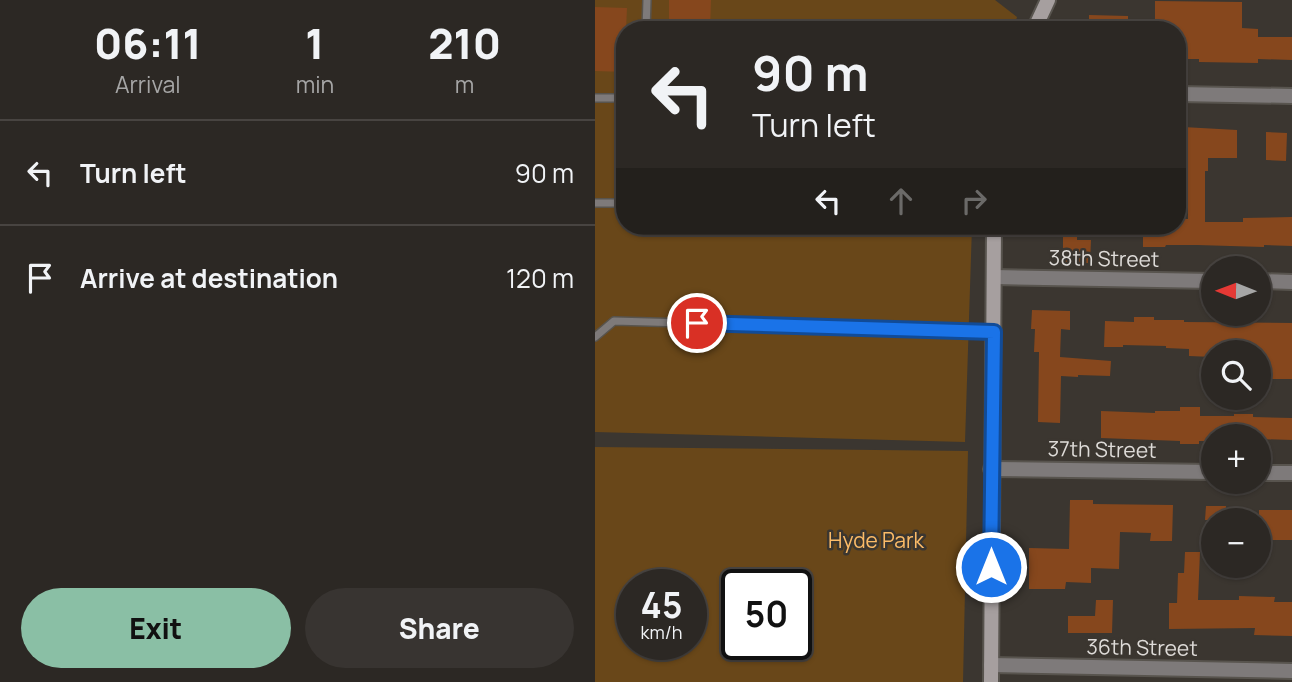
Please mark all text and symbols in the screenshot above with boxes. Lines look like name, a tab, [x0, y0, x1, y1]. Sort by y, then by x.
text: 06:11	[94, 14, 202, 72]
text: 1	[305, 14, 324, 72]
text: 210	[428, 14, 501, 72]
text: 90 m	[752, 39, 869, 106]
icon: left	[637, 49, 728, 140]
text: Arrival	[115, 68, 181, 100]
text: min	[296, 68, 334, 100]
text: m	[455, 68, 474, 100]
text: Turn left	[752, 103, 876, 147]
icon: left	[21, 154, 59, 192]
text: Turn left	[80, 155, 187, 191]
text: 90 m	[515, 155, 574, 191]
icon: left	[809, 182, 847, 220]
icon: ahead	[882, 182, 920, 220]
icon: right	[955, 182, 993, 220]
street label: 38th Street	[1048, 243, 1160, 273]
north arrow	[1201, 256, 1271, 326]
map controls	[1201, 256, 1271, 578]
icon: arrive	[21, 259, 59, 297]
text: Arrive at destination	[80, 260, 338, 296]
text: 120 m	[506, 260, 574, 296]
pin	[667, 293, 727, 353]
icon: arrive	[678, 304, 716, 342]
button: search	[1201, 340, 1271, 410]
button: +	[1201, 424, 1271, 494]
street label: 37th Street	[1047, 434, 1157, 464]
button: −	[1201, 508, 1271, 578]
park label: Hyde Park	[828, 526, 924, 554]
position arrow	[954, 530, 1028, 604]
speed limit sign: 50	[721, 569, 812, 660]
text: 45	[641, 581, 682, 629]
button: Exit	[21, 588, 291, 668]
button: Share	[305, 588, 574, 668]
text: km/h	[641, 620, 682, 644]
street label: 36th Street	[1086, 632, 1198, 662]

